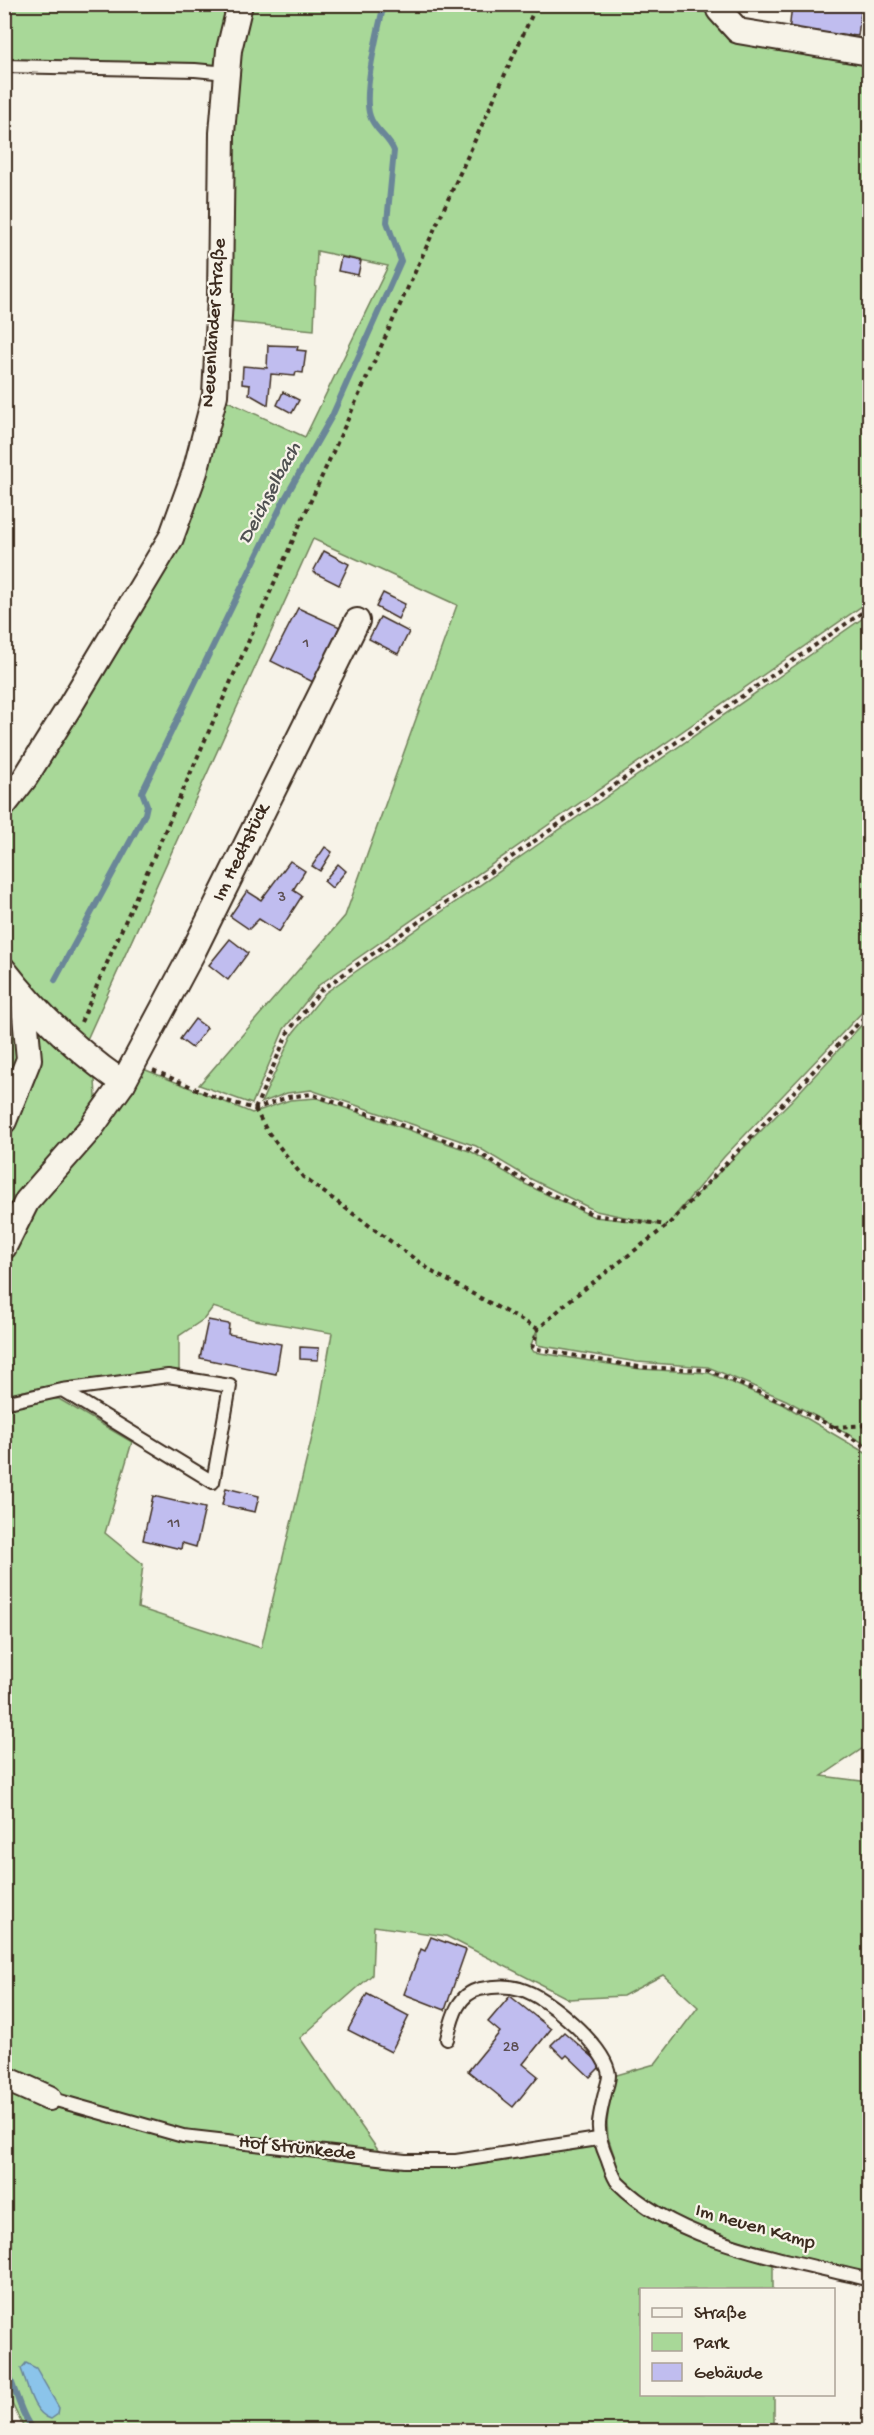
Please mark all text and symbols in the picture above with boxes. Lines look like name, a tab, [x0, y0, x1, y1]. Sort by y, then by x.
street label: Neuenlander Straße	[198, 237, 232, 408]
water label: Deichselbach	[234, 438, 309, 549]
house number: 1	[302, 635, 309, 654]
street label: Im Hedtstück	[208, 798, 276, 906]
house number: 3	[277, 889, 286, 908]
house number: 11	[167, 1515, 180, 1534]
house number: 28	[503, 2039, 520, 2058]
street label: Hof Strünkede	[237, 2131, 357, 2167]
street label: Im neuen Kamp	[692, 2200, 818, 2256]
legend	[640, 2288, 835, 2396]
text: Straße	[694, 2304, 747, 2325]
text: Park	[693, 2334, 730, 2355]
text: Gebäude	[694, 2364, 763, 2385]

